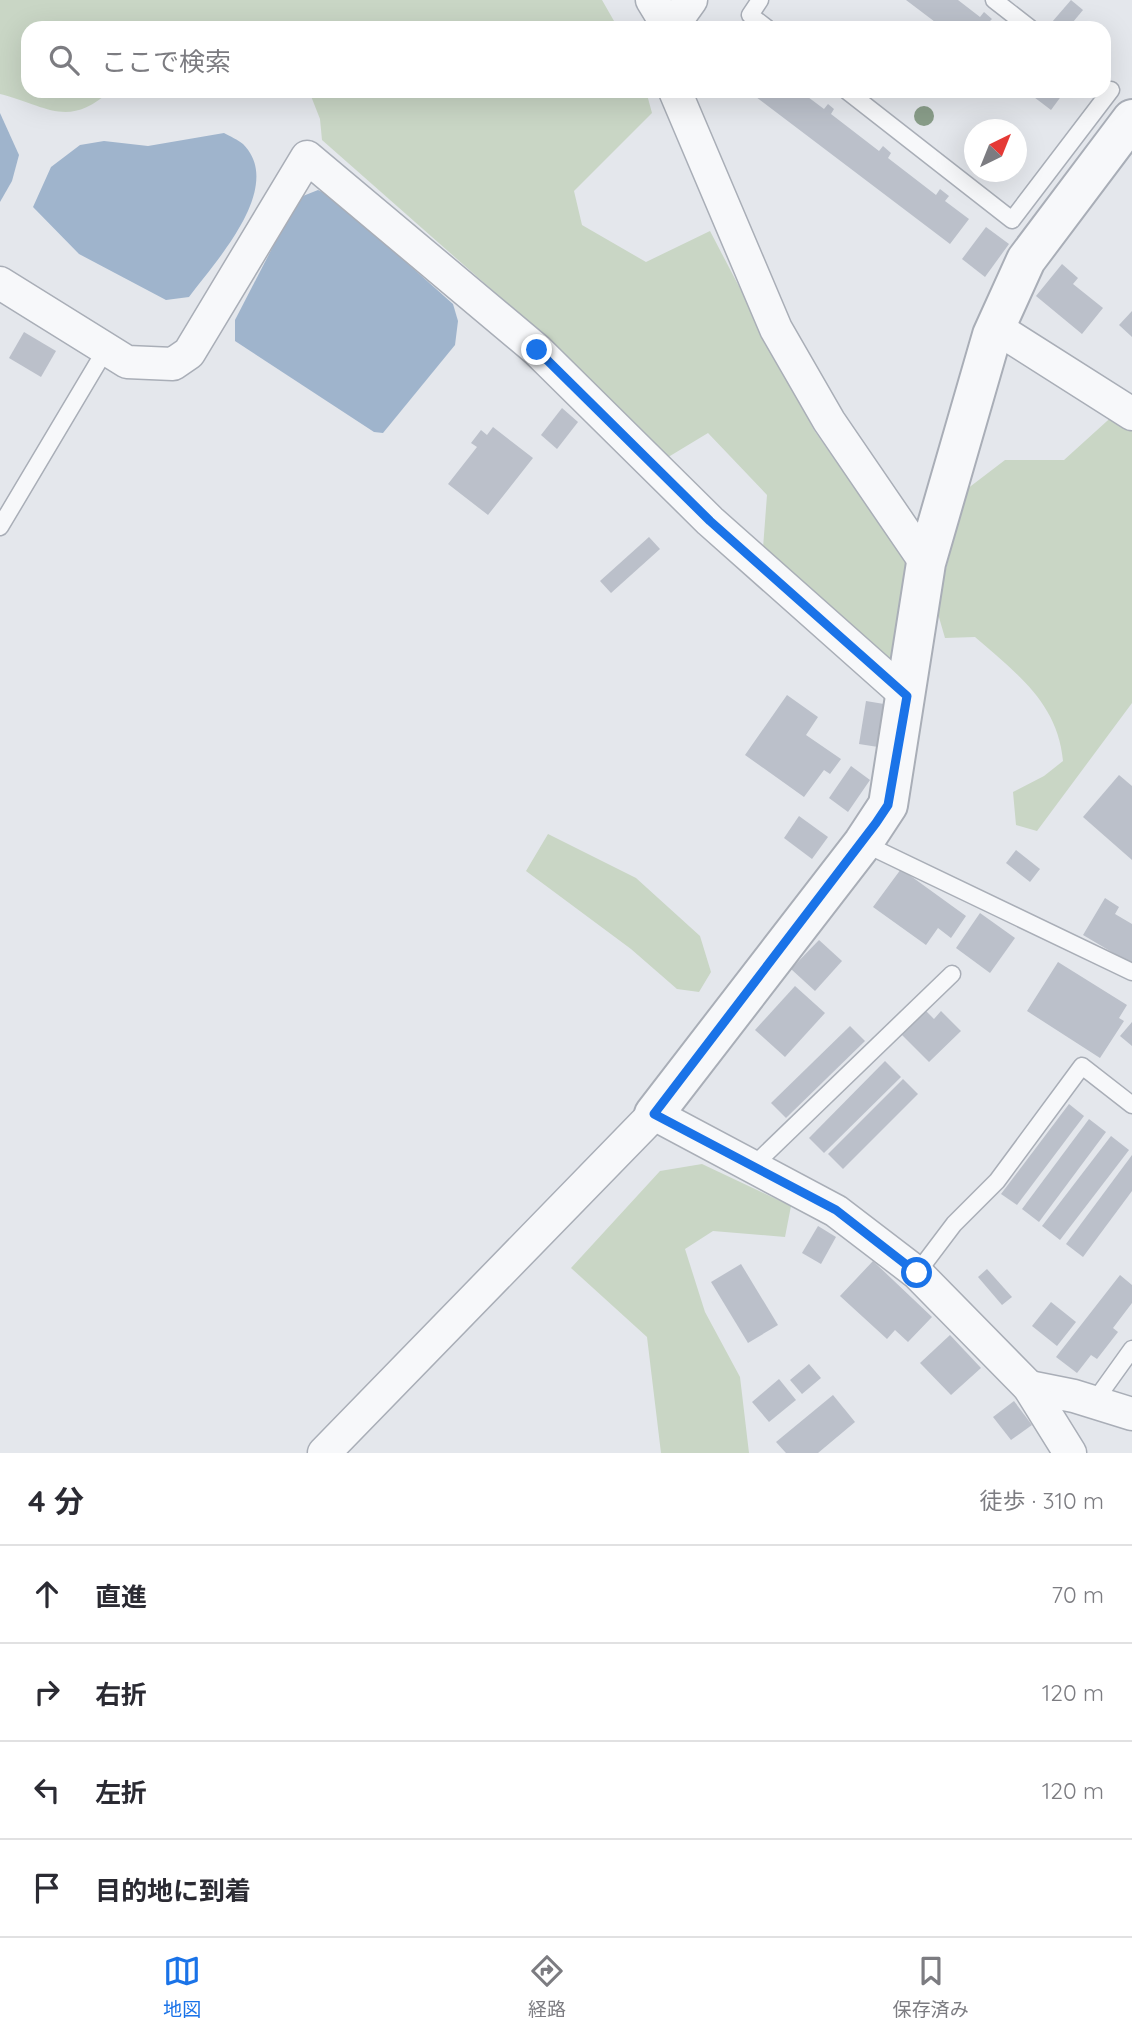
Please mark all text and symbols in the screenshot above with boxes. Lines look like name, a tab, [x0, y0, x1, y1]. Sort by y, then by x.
search box	[21, 21, 1111, 98]
icon: search	[45, 41, 83, 79]
text: ここで検索	[101, 45, 231, 78]
north arrow	[964, 119, 1027, 182]
route end	[521, 334, 552, 365]
route start	[901, 1257, 932, 1288]
text: 4 分	[28, 1482, 84, 1520]
text: 徒歩 · 310 m	[979, 1486, 1104, 1515]
icon: ahead	[28, 1575, 66, 1613]
text: 直進	[95, 1580, 147, 1613]
text: 70 m	[1051, 1580, 1104, 1609]
icon: right	[28, 1673, 66, 1711]
text: 右折	[95, 1678, 147, 1711]
text: 120 m	[1042, 1678, 1104, 1707]
icon: left	[28, 1771, 66, 1809]
text: 左折	[95, 1776, 147, 1809]
text: 120 m	[1042, 1776, 1104, 1805]
icon: arrive	[28, 1869, 66, 1907]
text: 目的地に到着	[95, 1874, 251, 1907]
tab: 地図	[163, 1952, 201, 2021]
tab: 経路	[528, 1952, 566, 2021]
tab: 保存済み	[893, 1952, 969, 2021]

